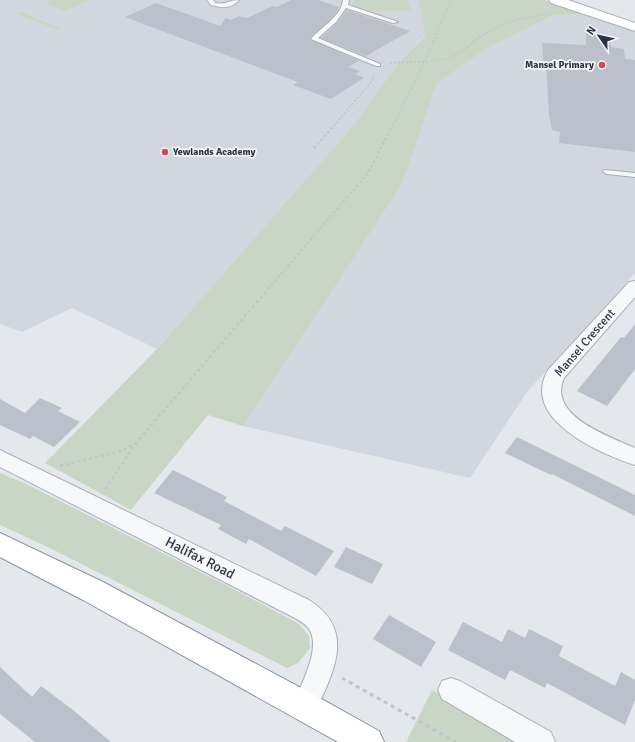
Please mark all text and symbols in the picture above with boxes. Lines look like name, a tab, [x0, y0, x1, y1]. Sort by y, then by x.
north arrow	[579, 16, 619, 56]
text: N	[584, 24, 599, 37]
place label: Mansel Primary	[525, 59, 594, 71]
marker: Mansel Primary	[597, 60, 607, 70]
place label: Yewlands Academy	[172, 146, 255, 158]
marker: Yewlands Academy	[160, 147, 170, 157]
street label: Mansel Crescent	[552, 306, 618, 380]
street label: Halifax Road	[162, 533, 238, 583]

